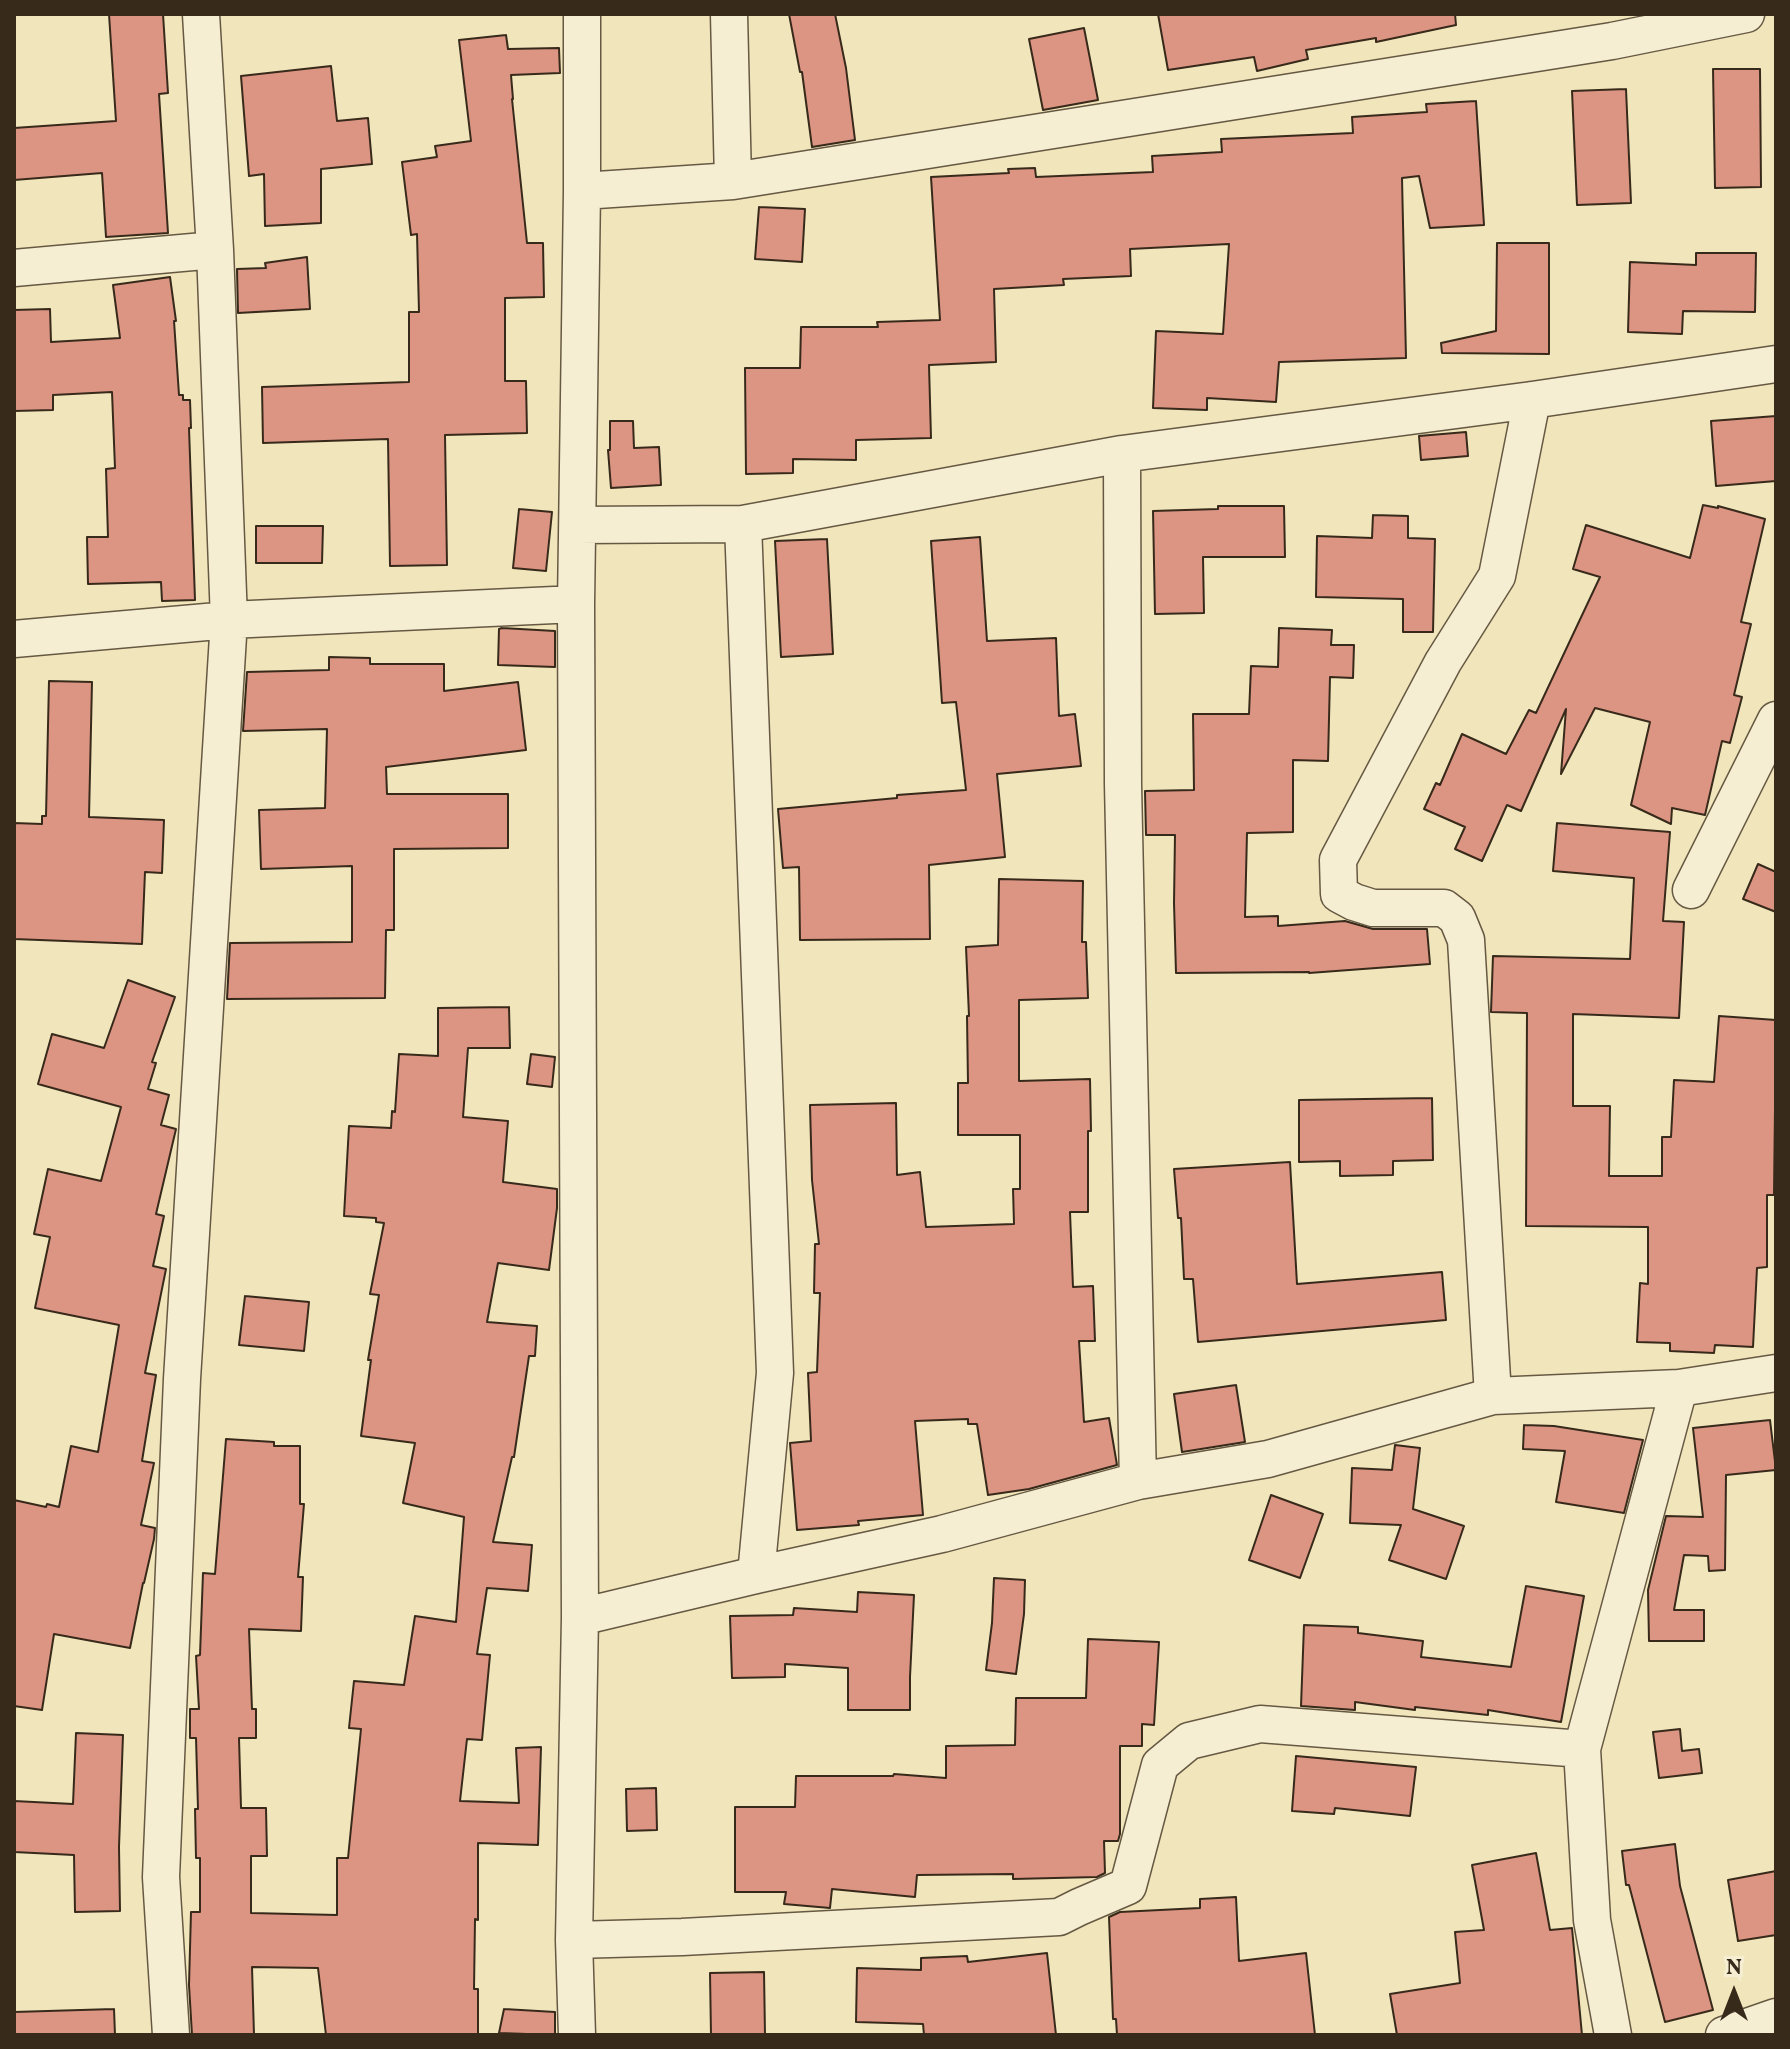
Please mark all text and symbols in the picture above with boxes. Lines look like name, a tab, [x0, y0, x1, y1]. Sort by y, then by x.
north arrow	[1694, 1953, 1774, 2033]
text: N	[1726, 1953, 1742, 1984]

